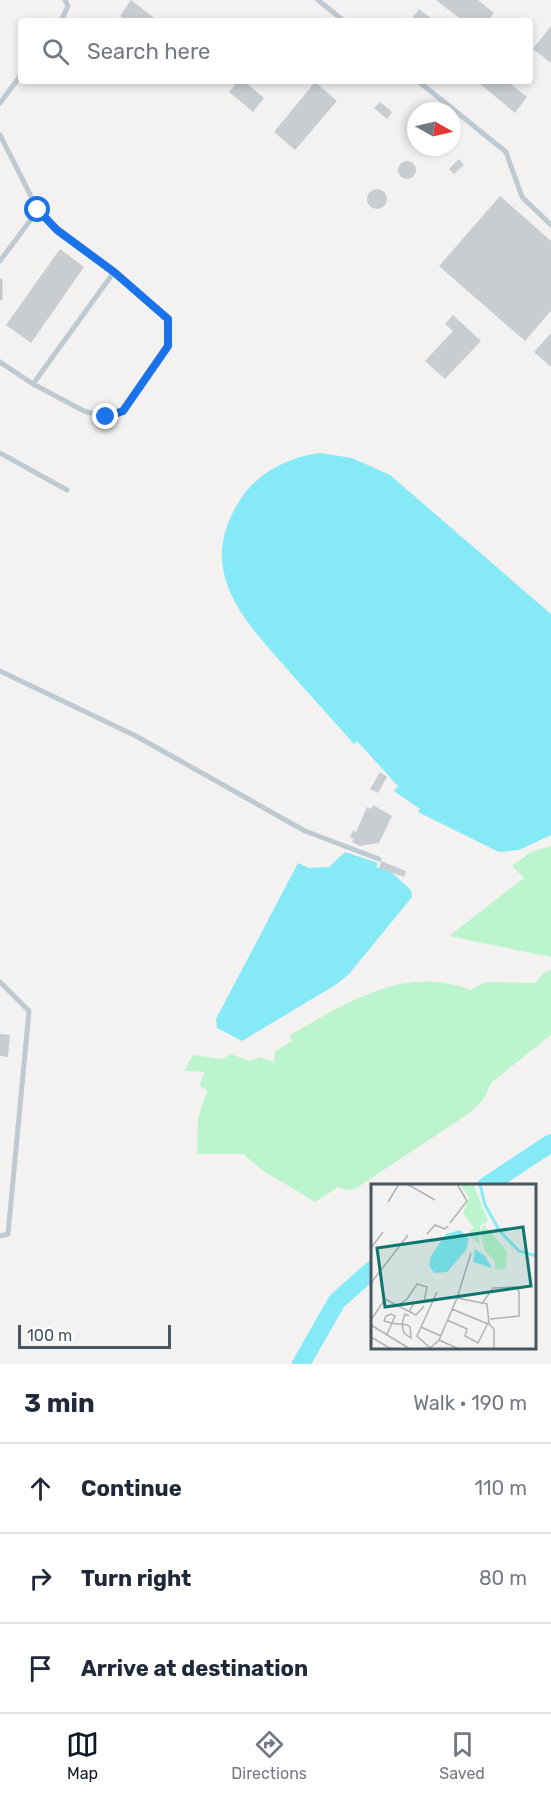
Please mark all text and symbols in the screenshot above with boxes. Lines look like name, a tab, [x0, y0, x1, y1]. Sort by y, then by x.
search box	[18, 18, 533, 84]
icon: search	[39, 35, 72, 68]
text: Search here	[87, 38, 210, 65]
north arrow	[407, 102, 461, 156]
route start	[24, 196, 50, 222]
route end	[92, 403, 118, 429]
inset map	[371, 1184, 536, 1349]
scale bar	[18, 1322, 171, 1350]
text: 100 m	[27, 1326, 72, 1345]
text: 3 min	[24, 1388, 95, 1419]
text: Walk · 190 m	[413, 1391, 527, 1415]
icon: ahead	[24, 1472, 57, 1505]
text: Continue	[81, 1475, 182, 1502]
text: 110 m	[475, 1476, 527, 1500]
icon: right	[24, 1562, 57, 1595]
text: Turn right	[81, 1565, 191, 1592]
text: 80 m	[479, 1566, 527, 1590]
icon: arrive	[24, 1652, 57, 1685]
text: Arrive at destination	[81, 1655, 308, 1682]
tab: Map	[66, 1728, 99, 1783]
tab: Directions	[231, 1728, 307, 1783]
tab: Saved	[439, 1728, 485, 1783]

